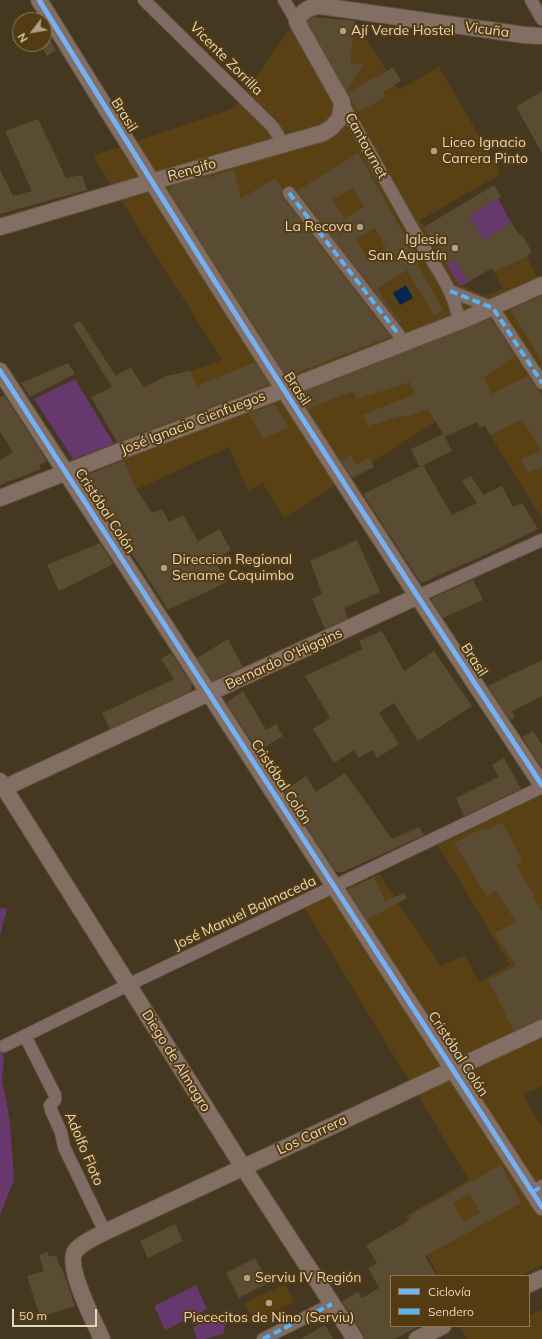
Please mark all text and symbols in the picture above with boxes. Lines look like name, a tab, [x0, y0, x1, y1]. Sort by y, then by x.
north arrow	[12, 12, 52, 52]
street label: Vicente Zorrilla	[186, 19, 266, 99]
street label: Vicuña	[464, 19, 510, 41]
place label: Ají Verde Hostel	[351, 23, 454, 39]
marker: Ají Verde Hostel	[338, 26, 348, 36]
text: N	[14, 30, 31, 45]
street label: Brasil	[107, 95, 141, 135]
street label: Cantournet	[341, 110, 391, 182]
place label: Liceo Ignacio Carrera Pinto	[442, 135, 528, 168]
marker: Liceo Ignacio Carrera Pinto	[429, 146, 439, 156]
street label: Rengifo	[166, 155, 218, 185]
place label: La Recova	[285, 219, 352, 235]
marker: La Recova	[355, 222, 365, 232]
place label: Iglesia San Agustín	[368, 232, 447, 264]
marker: Iglesia San Agustín	[450, 243, 460, 253]
street label: Brasil	[280, 369, 314, 409]
street label: José Ignacio Cienfuegos	[118, 388, 268, 458]
street label: Cristóbal Colón	[71, 465, 139, 557]
place label: Direccion Regional Sename Coquimbo	[172, 552, 294, 584]
marker: Direccion Regional Sename Coquimbo	[159, 563, 169, 573]
street label: Bernardo O'Higgins	[223, 625, 345, 693]
street label: Brasil	[457, 640, 491, 680]
street label: Cristóbal Colón	[247, 736, 315, 828]
street label: José Manuel Balmaceda	[171, 873, 319, 953]
street label: Diego de Almagro	[138, 1007, 214, 1115]
street label: Cristóbal Colón	[424, 1008, 492, 1100]
street label: Adolfo Floto	[61, 1110, 107, 1188]
street label: Los Carrera	[274, 1112, 350, 1158]
place label: Serviu IV Región	[255, 1270, 362, 1286]
marker: Serviu IV Región	[242, 1273, 252, 1283]
legend	[390, 1275, 530, 1327]
text: Ciclovía	[428, 1284, 471, 1299]
marker: Piececitos de Nino (Serviu)	[264, 1298, 274, 1308]
scale bar	[14, 1301, 99, 1327]
text: Sendero	[428, 1304, 474, 1319]
text: 50 m	[19, 1308, 47, 1323]
place label: Piececitos de Nino (Serviu)	[183, 1310, 355, 1326]

